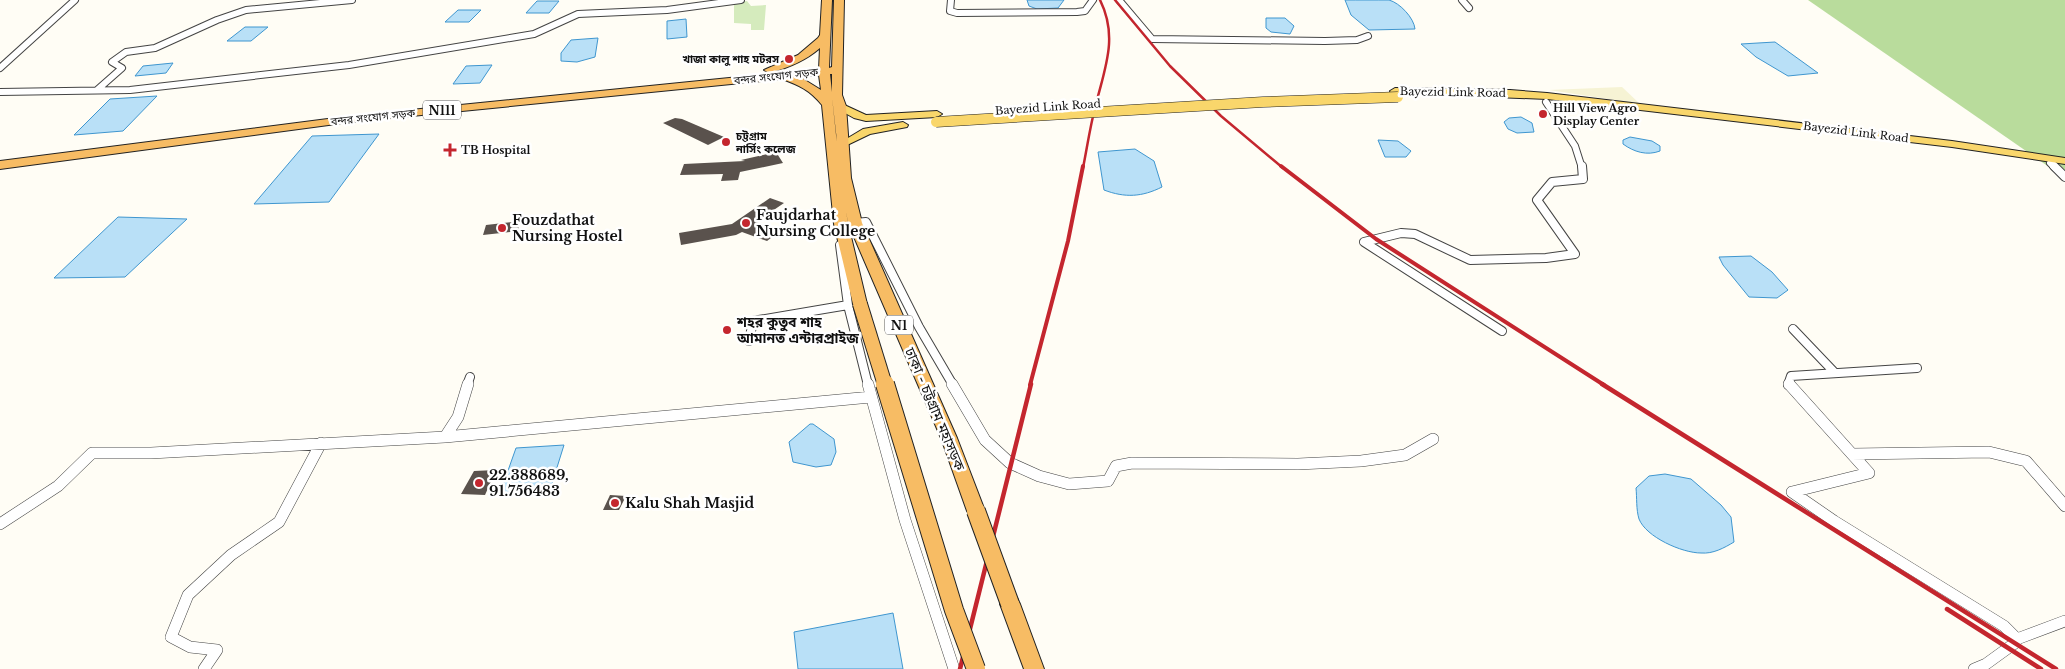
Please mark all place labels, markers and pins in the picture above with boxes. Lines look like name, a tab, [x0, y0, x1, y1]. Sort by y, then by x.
place label: খাজা কালু শাহ মটরস	[682, 52, 780, 66]
marker: খাজা কালু শাহ মটরস	[783, 53, 795, 65]
place label: Hill View Agro Display Center	[1553, 101, 1640, 128]
marker: Hill View Agro Display Center	[1537, 108, 1549, 120]
place label: চট্টগ্রাম নার্সিং কলেজ	[735, 129, 797, 156]
marker: চট্টগ্রাম নার্সিং কলেজ	[720, 136, 732, 148]
marker: TB Hospital	[443, 143, 457, 157]
place label: TB Hospital	[461, 143, 530, 157]
place label: Faujdarhat Nursing College	[756, 206, 875, 240]
place label: Fouzdathat Nursing Hostel	[512, 211, 623, 245]
marker: Faujdarhat Nursing College	[740, 217, 752, 229]
marker: Fouzdathat Nursing Hostel	[496, 222, 508, 234]
place label: শহর কুতুব শাহ আমানত এন্টারপ্রাইজ	[736, 313, 859, 347]
marker: শহর কুতুব শাহ আমানত এন্টারপ্রাইজ	[721, 324, 733, 336]
place label: 22.388689, 91.756483	[489, 466, 569, 500]
marker: 22.388689, 91.756483	[473, 477, 485, 489]
place label: Kalu Shah Masjid	[625, 494, 754, 512]
marker: Kalu Shah Masjid	[609, 497, 621, 509]

